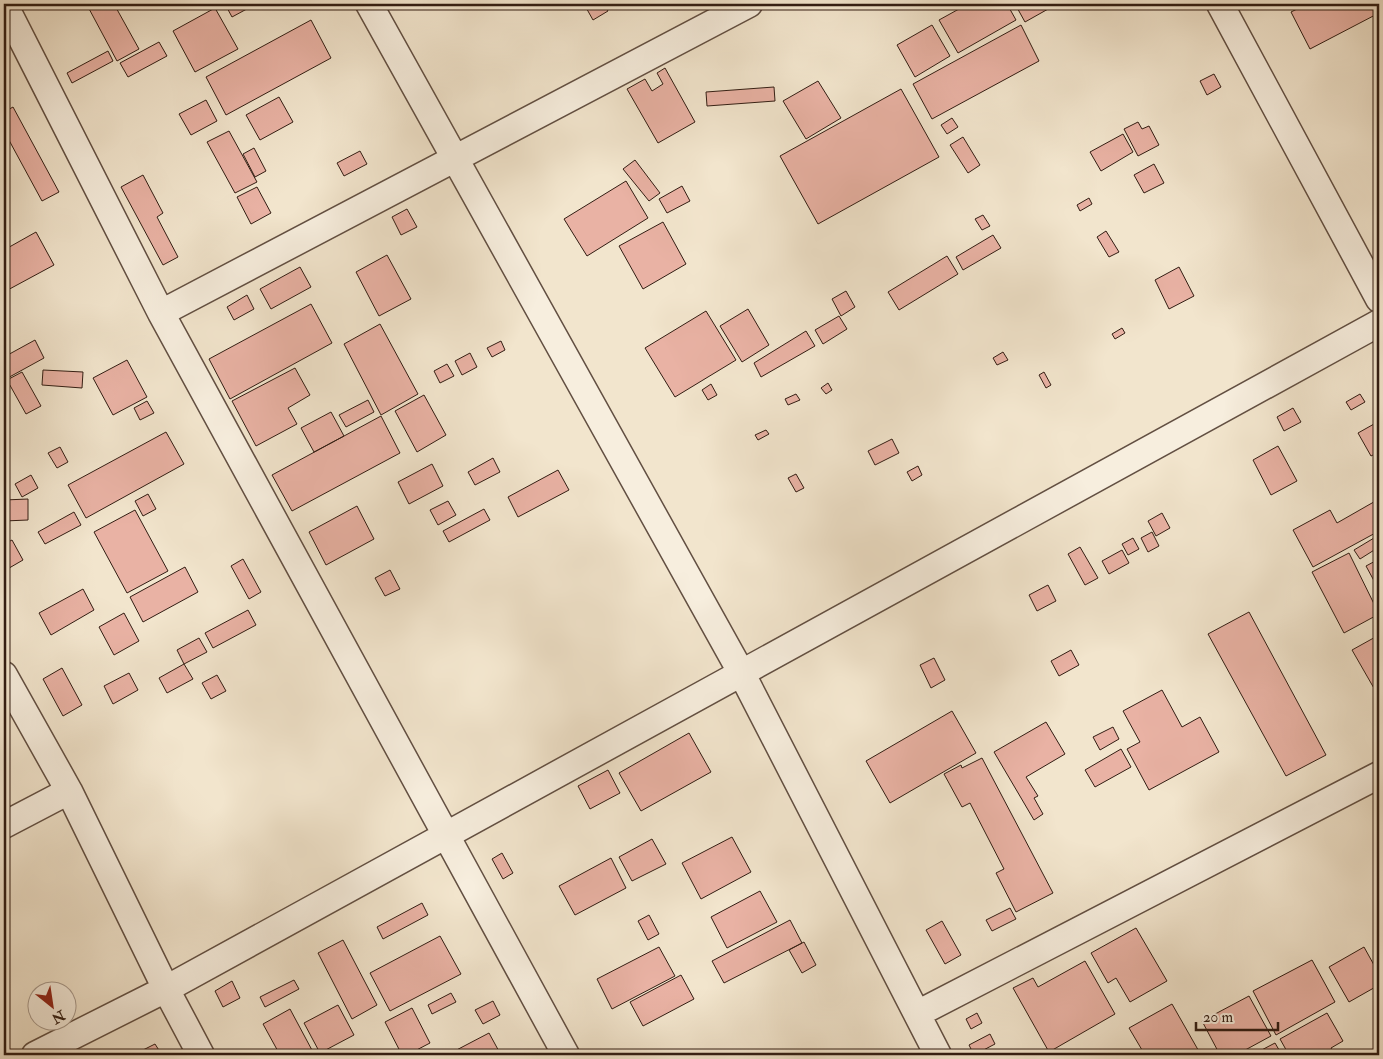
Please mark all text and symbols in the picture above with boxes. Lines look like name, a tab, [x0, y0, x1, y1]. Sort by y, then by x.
north arrow	[28, 982, 78, 1032]
scale bar	[1196, 999, 1278, 1031]
text: N	[48, 1006, 69, 1028]
text: 20 m	[1203, 1008, 1233, 1027]

